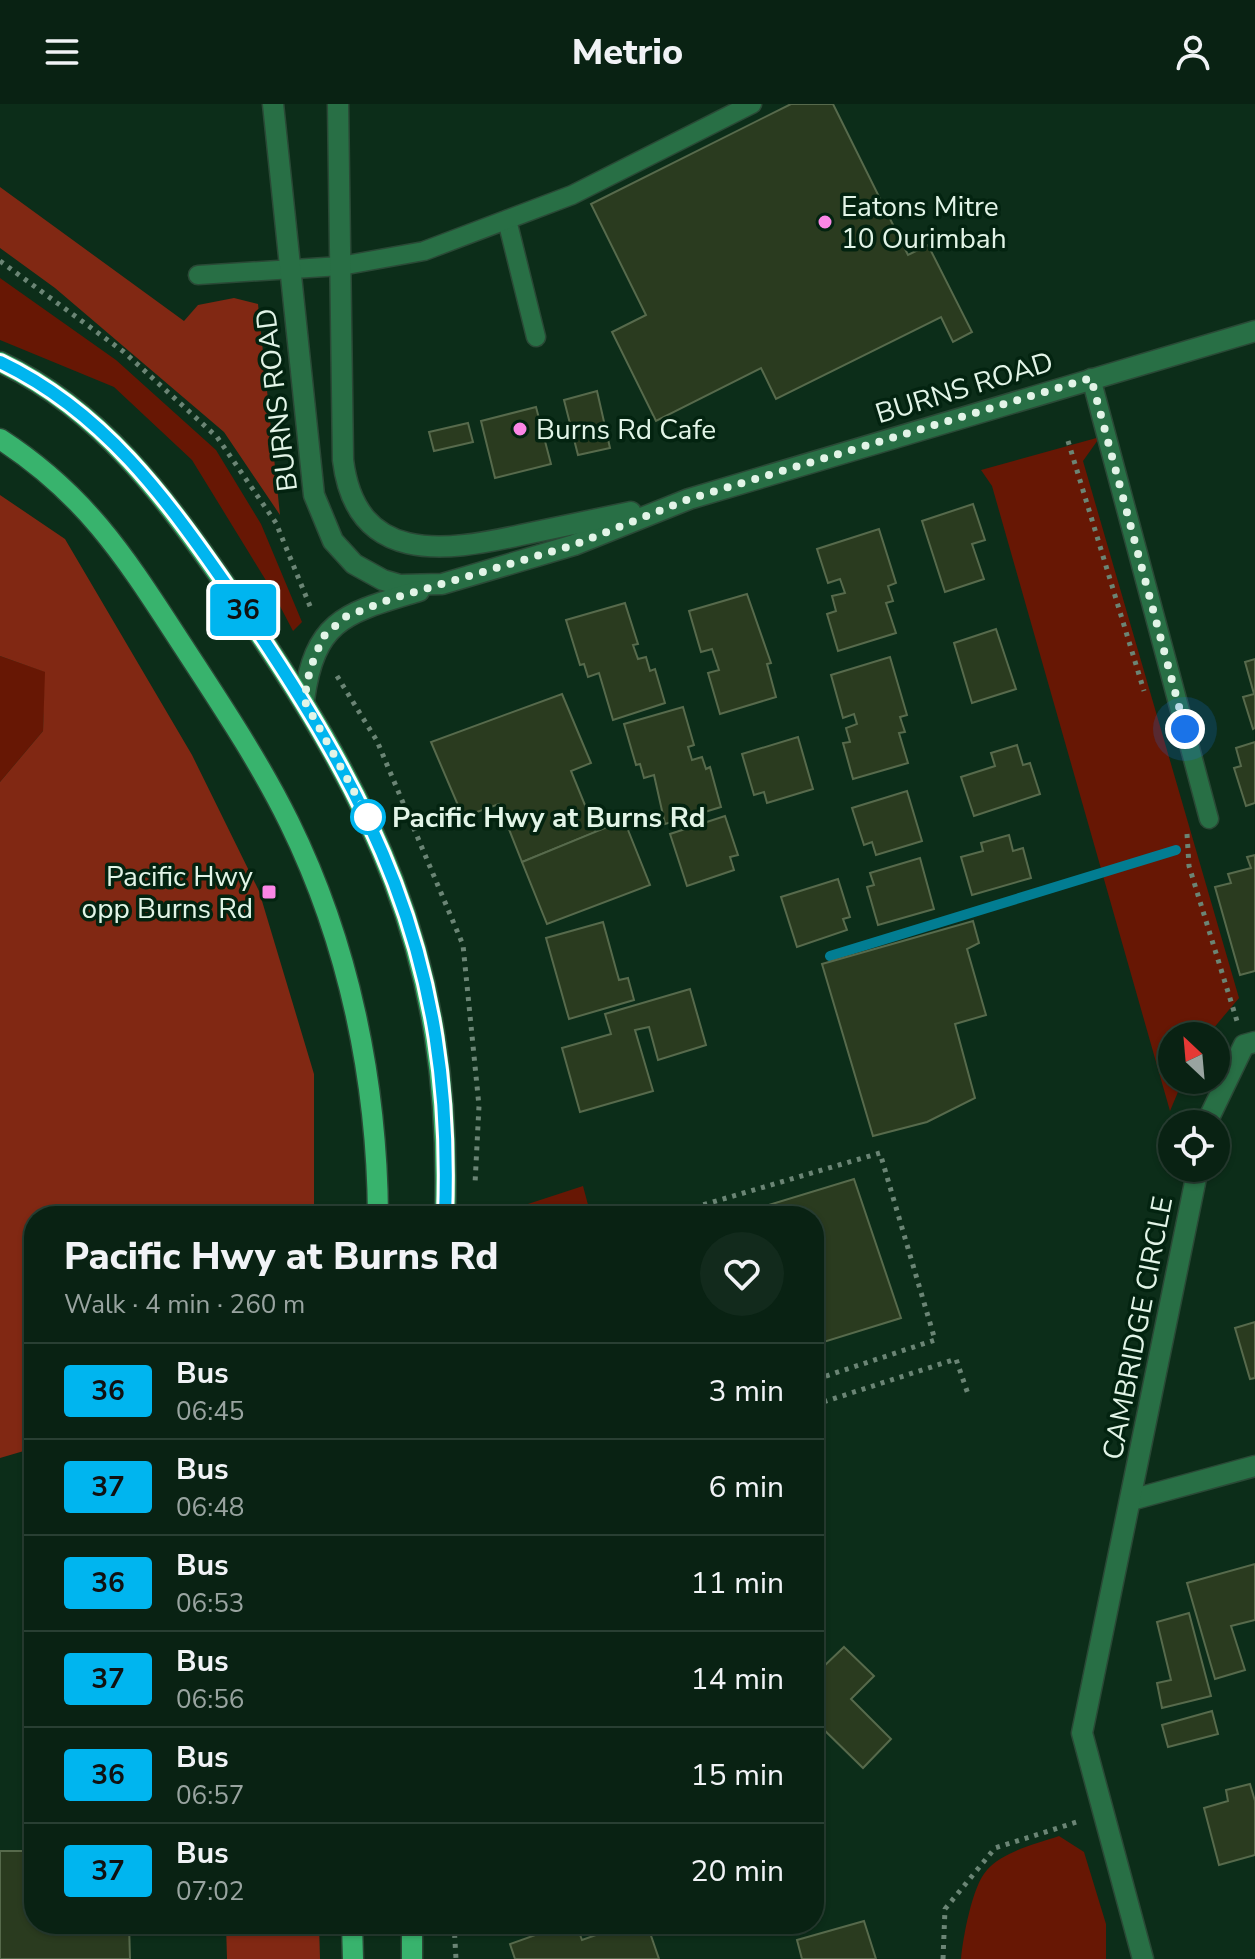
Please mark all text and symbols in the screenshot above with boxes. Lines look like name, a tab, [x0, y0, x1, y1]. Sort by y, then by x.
text: Metrio	[572, 28, 683, 77]
icon: menu	[40, 30, 84, 74]
icon: person	[1171, 30, 1215, 74]
place label: Eatons Mitre 10 Ourimbah	[841, 188, 1007, 258]
marker: Eatons Mitre 10 Ourimbah	[816, 213, 834, 231]
street label: BURNS ROAD	[247, 306, 307, 494]
street label: BURNS ROAD	[871, 343, 1058, 433]
place label: Burns Rd Cafe	[536, 411, 716, 449]
marker: Burns Rd Cafe	[511, 420, 529, 438]
line badge: 36	[207, 584, 279, 636]
text: 36	[226, 591, 260, 629]
your location	[1165, 709, 1205, 749]
place label: Pacific Hwy at Burns Rd	[392, 799, 705, 837]
marker: Pacific Hwy at Burns Rd	[351, 800, 385, 834]
place label: Pacific Hwy opp Burns Rd	[82, 858, 254, 928]
marker: Pacific Hwy opp Burns Rd	[260, 883, 278, 901]
north arrow	[1158, 1022, 1230, 1094]
map controls	[1158, 1022, 1230, 1182]
button: locate	[1158, 1110, 1230, 1182]
street label: CAMBRIDGE CIRCLE	[1094, 1193, 1182, 1463]
text: Pacific Hwy at Burns Rd	[64, 1231, 498, 1282]
button: heart	[700, 1232, 784, 1316]
text: Walk · 4 min · 260 m	[64, 1287, 305, 1322]
text: Bus	[176, 1353, 229, 1394]
text: 3 min	[709, 1371, 784, 1412]
text: 36	[91, 1372, 125, 1410]
text: 06:45	[176, 1394, 244, 1429]
text: Bus	[176, 1449, 229, 1490]
text: 6 min	[709, 1467, 784, 1508]
text: 37	[91, 1468, 125, 1506]
text: 06:48	[176, 1490, 244, 1525]
text: Bus	[176, 1545, 229, 1586]
text: 11 min	[691, 1563, 784, 1604]
text: 36	[91, 1564, 125, 1602]
text: 06:53	[176, 1586, 244, 1621]
text: Bus	[176, 1641, 229, 1682]
text: 14 min	[691, 1659, 784, 1700]
text: 37	[91, 1660, 125, 1698]
text: 06:56	[176, 1682, 244, 1717]
text: Bus	[176, 1737, 229, 1778]
text: 15 min	[691, 1755, 784, 1796]
text: 36	[91, 1756, 125, 1794]
text: 06:57	[176, 1778, 244, 1813]
text: Bus	[176, 1833, 229, 1874]
text: 20 min	[691, 1851, 784, 1892]
text: 37	[91, 1852, 125, 1890]
text: 07:02	[176, 1874, 244, 1909]

